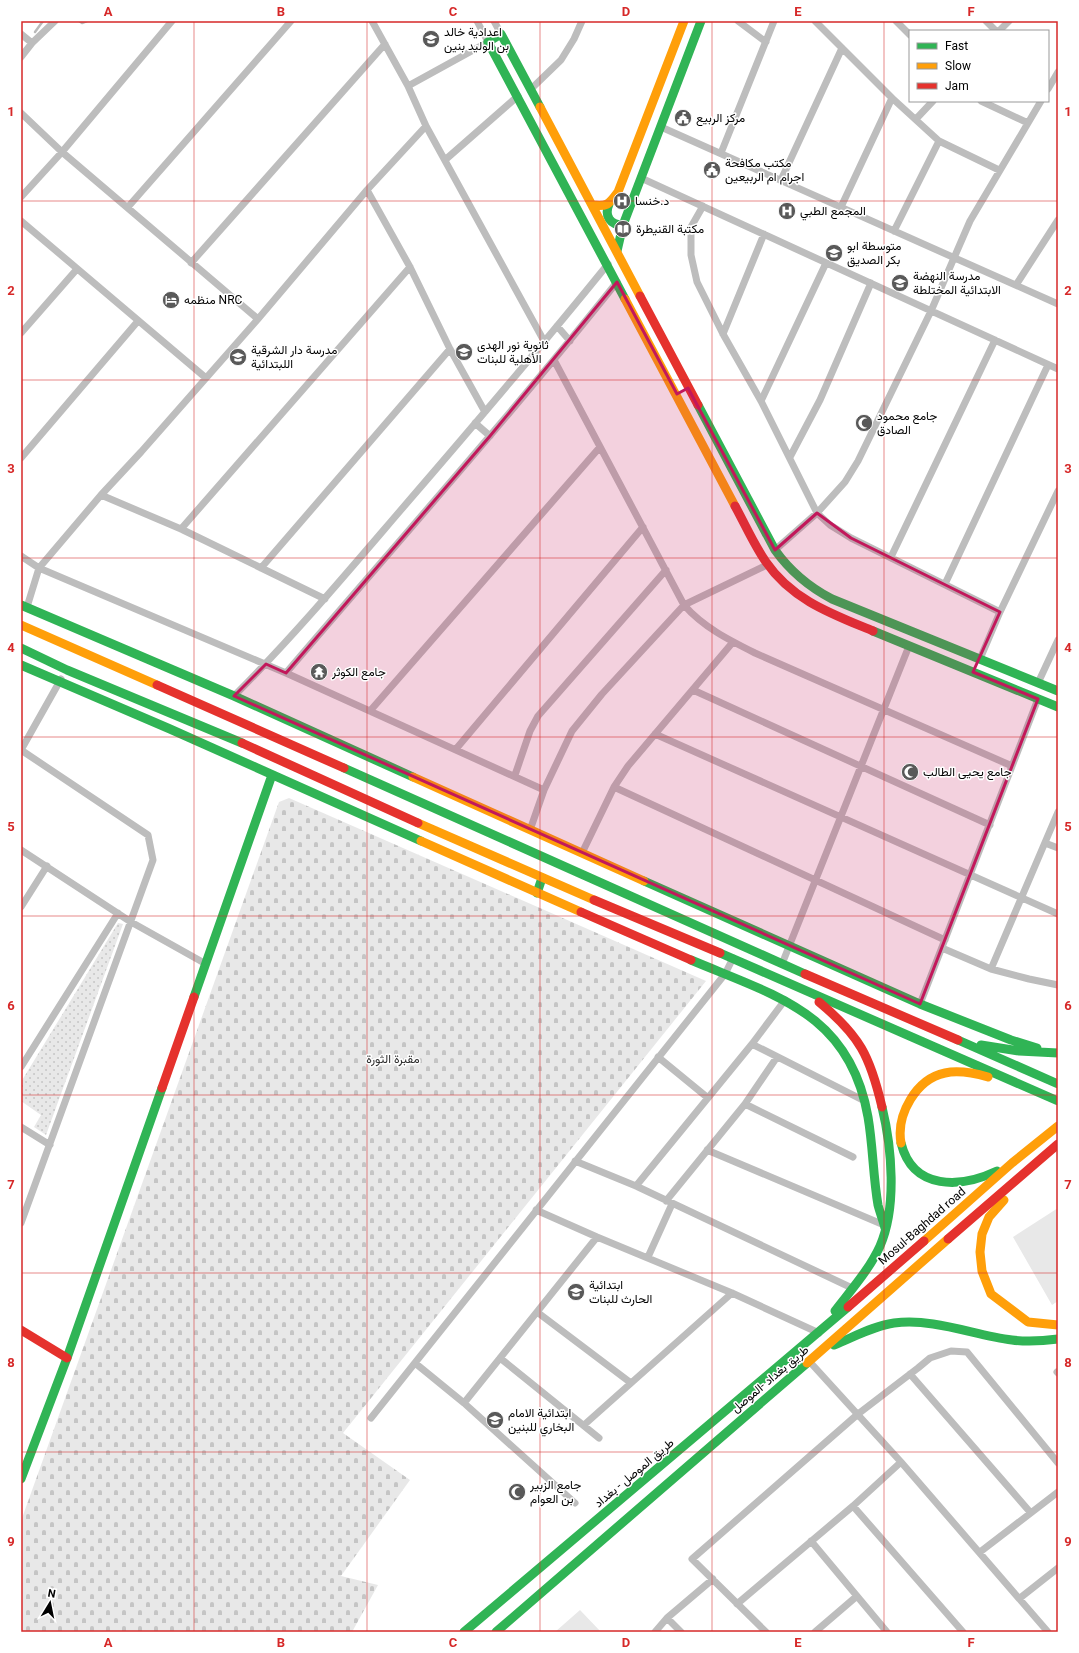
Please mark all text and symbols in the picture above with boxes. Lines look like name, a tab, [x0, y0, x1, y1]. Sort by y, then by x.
text: A	[104, 4, 113, 19]
text: B	[277, 4, 285, 19]
text: C	[449, 4, 458, 19]
text: D	[622, 4, 630, 19]
text: E	[794, 4, 802, 19]
text: F	[967, 4, 975, 19]
place label: اعدادية خالد بن الوليد بنين	[444, 25, 509, 54]
school or university icon: اعدادية خالد بن الوليد بنين	[421, 29, 441, 49]
legend	[909, 30, 1049, 102]
text: Fast	[945, 39, 968, 53]
text: Slow	[945, 59, 971, 73]
text: Jam	[945, 79, 969, 93]
text: 1	[7, 104, 15, 119]
text: 1	[1064, 104, 1072, 119]
public building icon: مركز الربيع	[673, 108, 693, 128]
place label: مركز الربيع	[696, 111, 745, 127]
place label: مكتب مكافحة اجرام ام الربيعين	[725, 156, 804, 185]
public building icon: مكتب مكافحة اجرام ام الربيعين	[702, 160, 722, 180]
hospital icon: د.خنسا	[612, 191, 632, 211]
place label: د.خنسا	[635, 194, 670, 208]
hospital icon: المجمع الطبي	[777, 201, 797, 221]
place label: المجمع الطبي	[800, 204, 866, 221]
library icon: مكتبة القنيطرة	[613, 219, 633, 239]
place label: مكتبة القنيطرة	[636, 222, 704, 237]
place label: متوسطة ابو بكر الصديق	[847, 239, 901, 268]
school or university icon: متوسطة ابو بكر الصديق	[824, 243, 844, 263]
place label: مدرسة النهضة الابتدائية المختلطة	[913, 269, 1001, 297]
school or university icon: مدرسة النهضة الابتدائية المختلطة	[890, 273, 910, 293]
text: 2	[7, 283, 15, 298]
text: 2	[1064, 283, 1072, 298]
hotel icon: منظمه NRC	[161, 290, 181, 310]
place label: منظمه NRC	[184, 293, 243, 307]
place label: ثانوية نور الهدى الأهلية للبنات	[477, 338, 549, 366]
school or university icon: ثانوية نور الهدى الأهلية للبنات	[454, 342, 474, 362]
place label: مدرسة دار الشرقية اللبتدائية	[251, 343, 337, 371]
school or university icon: مدرسة دار الشرقية اللبتدائية	[228, 347, 248, 367]
place label: جامع محمود الصادق	[877, 409, 937, 437]
mosque icon: جامع محمود الصادق	[854, 413, 874, 433]
text: 3	[7, 461, 15, 476]
text: 3	[1064, 461, 1072, 476]
text: 4	[7, 640, 15, 655]
text: 4	[1064, 640, 1072, 655]
temple icon: جامع الكوثر	[309, 662, 329, 682]
place label: جامع الكوثر	[331, 665, 386, 681]
mosque icon: جامع يحيى الطالب	[900, 762, 920, 782]
place label: جامع يحيى الطالب	[923, 765, 1012, 781]
text: 5	[7, 819, 15, 834]
text: 5	[1064, 819, 1072, 834]
text: 6	[7, 998, 15, 1013]
text: 6	[1064, 998, 1072, 1013]
park label: مقبرة الثورة	[366, 1052, 420, 1067]
text: 7	[7, 1177, 15, 1192]
text: 7	[1064, 1177, 1072, 1192]
street label: Mosul-Baghdad road	[876, 1184, 968, 1268]
place label: ابتدائية الحارث للبنات	[589, 1278, 652, 1307]
school or university icon: ابتدائية الحارث للبنات	[566, 1282, 586, 1302]
street label: طريق بغداد -الموصل	[729, 1342, 812, 1416]
text: 8	[7, 1355, 15, 1370]
text: 8	[1064, 1355, 1072, 1370]
place label: ابتدائية الامام البخاري للبنين	[508, 1406, 574, 1437]
school or university icon: ابتدائية الامام البخاري للبنين	[485, 1410, 505, 1430]
street label: طريق الموصل - بغداد	[591, 1436, 677, 1511]
place label: جامع الزبير بن العوام	[529, 1478, 581, 1507]
mosque icon: جامع الزبير بن العوام	[507, 1482, 527, 1502]
text: 9	[7, 1534, 15, 1549]
text: 9	[1064, 1534, 1072, 1549]
north arrow	[30, 1583, 70, 1623]
text: N	[47, 1587, 57, 1601]
text: A	[104, 1635, 113, 1650]
text: B	[277, 1635, 285, 1650]
text: C	[449, 1635, 458, 1650]
text: D	[622, 1635, 630, 1650]
text: E	[794, 1635, 802, 1650]
text: F	[967, 1635, 975, 1650]

